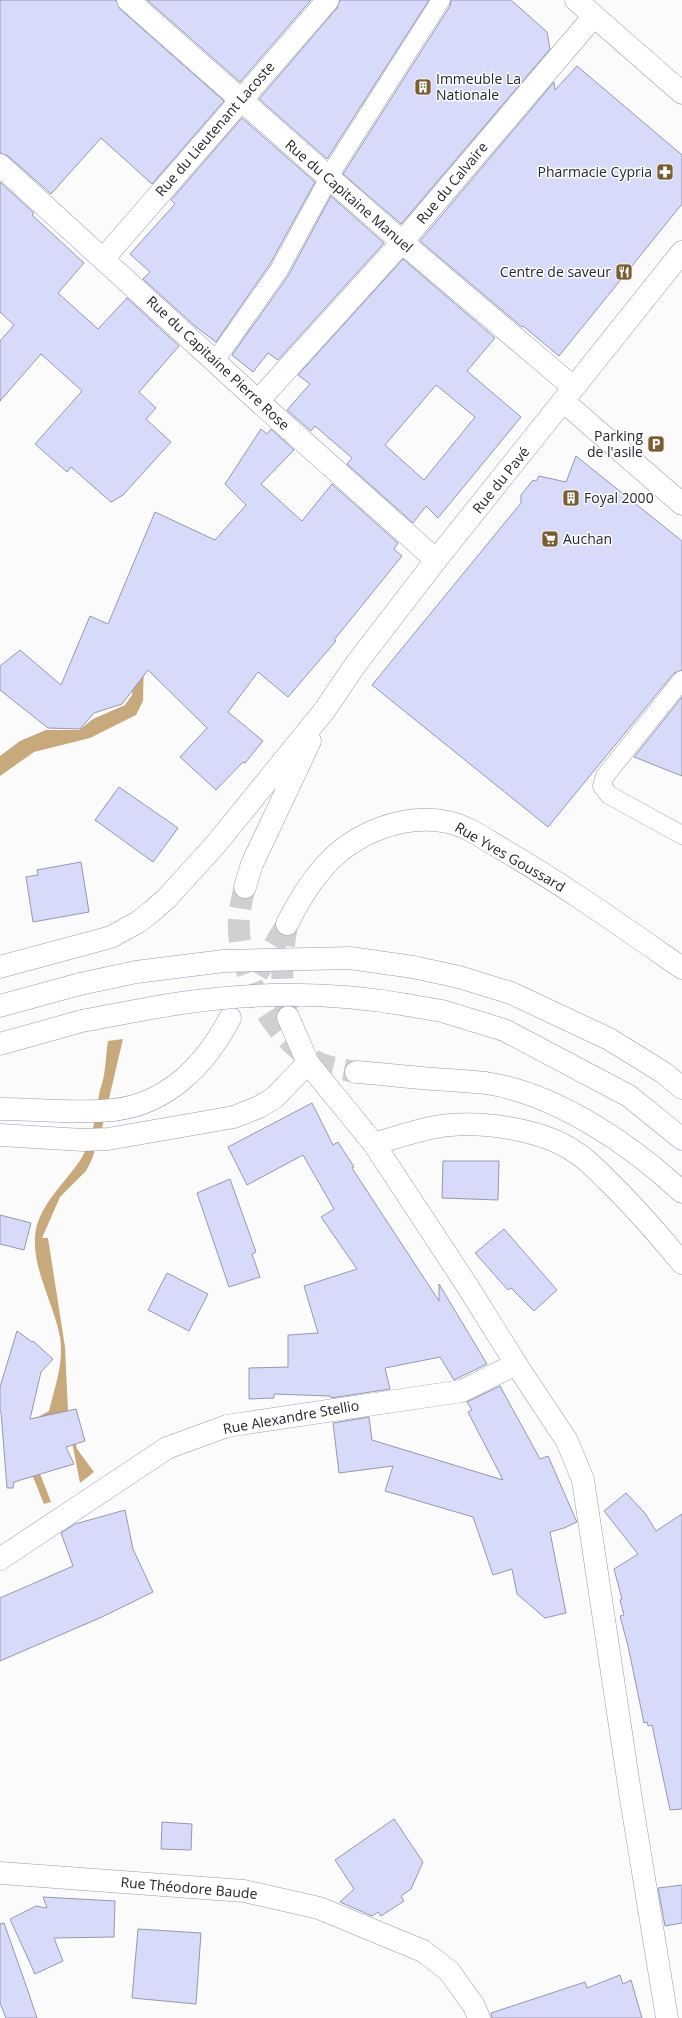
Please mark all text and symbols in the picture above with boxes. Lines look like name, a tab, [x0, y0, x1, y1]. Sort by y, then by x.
street label: Rue du Lieutenant Lacoste	[151, 57, 279, 200]
place label: Immeuble La Nationale	[436, 69, 521, 104]
building icon: Immeuble La Nationale	[413, 77, 433, 97]
street label: Rue du Capitaine Manuel	[281, 135, 417, 256]
street label: Rue du Calvaire	[412, 138, 492, 228]
place label: Pharmacie Cypria	[538, 162, 652, 181]
pharmacy icon: Pharmacie Cypria	[655, 162, 675, 182]
place label: Centre de saveur	[500, 262, 611, 281]
restaurant icon: Centre de saveur	[614, 262, 634, 282]
street label: Rue du Capitaine Pierre Rose	[143, 291, 294, 434]
place label: Parking de l'asile	[587, 426, 643, 461]
parking icon: Parking de l'asile	[646, 434, 666, 454]
street label: Rue du Pavé	[468, 442, 533, 517]
building icon: Foyal 2000	[561, 488, 581, 508]
place label: Foyal 2000	[584, 488, 654, 507]
supermarket icon: Auchan	[540, 529, 560, 549]
place label: Auchan	[563, 529, 612, 548]
street label: Rue Yves Goussard	[452, 817, 569, 896]
street label: Rue Alexandre Stellio	[221, 1395, 361, 1438]
street label: Rue Théodore Baude	[120, 1872, 258, 1903]

